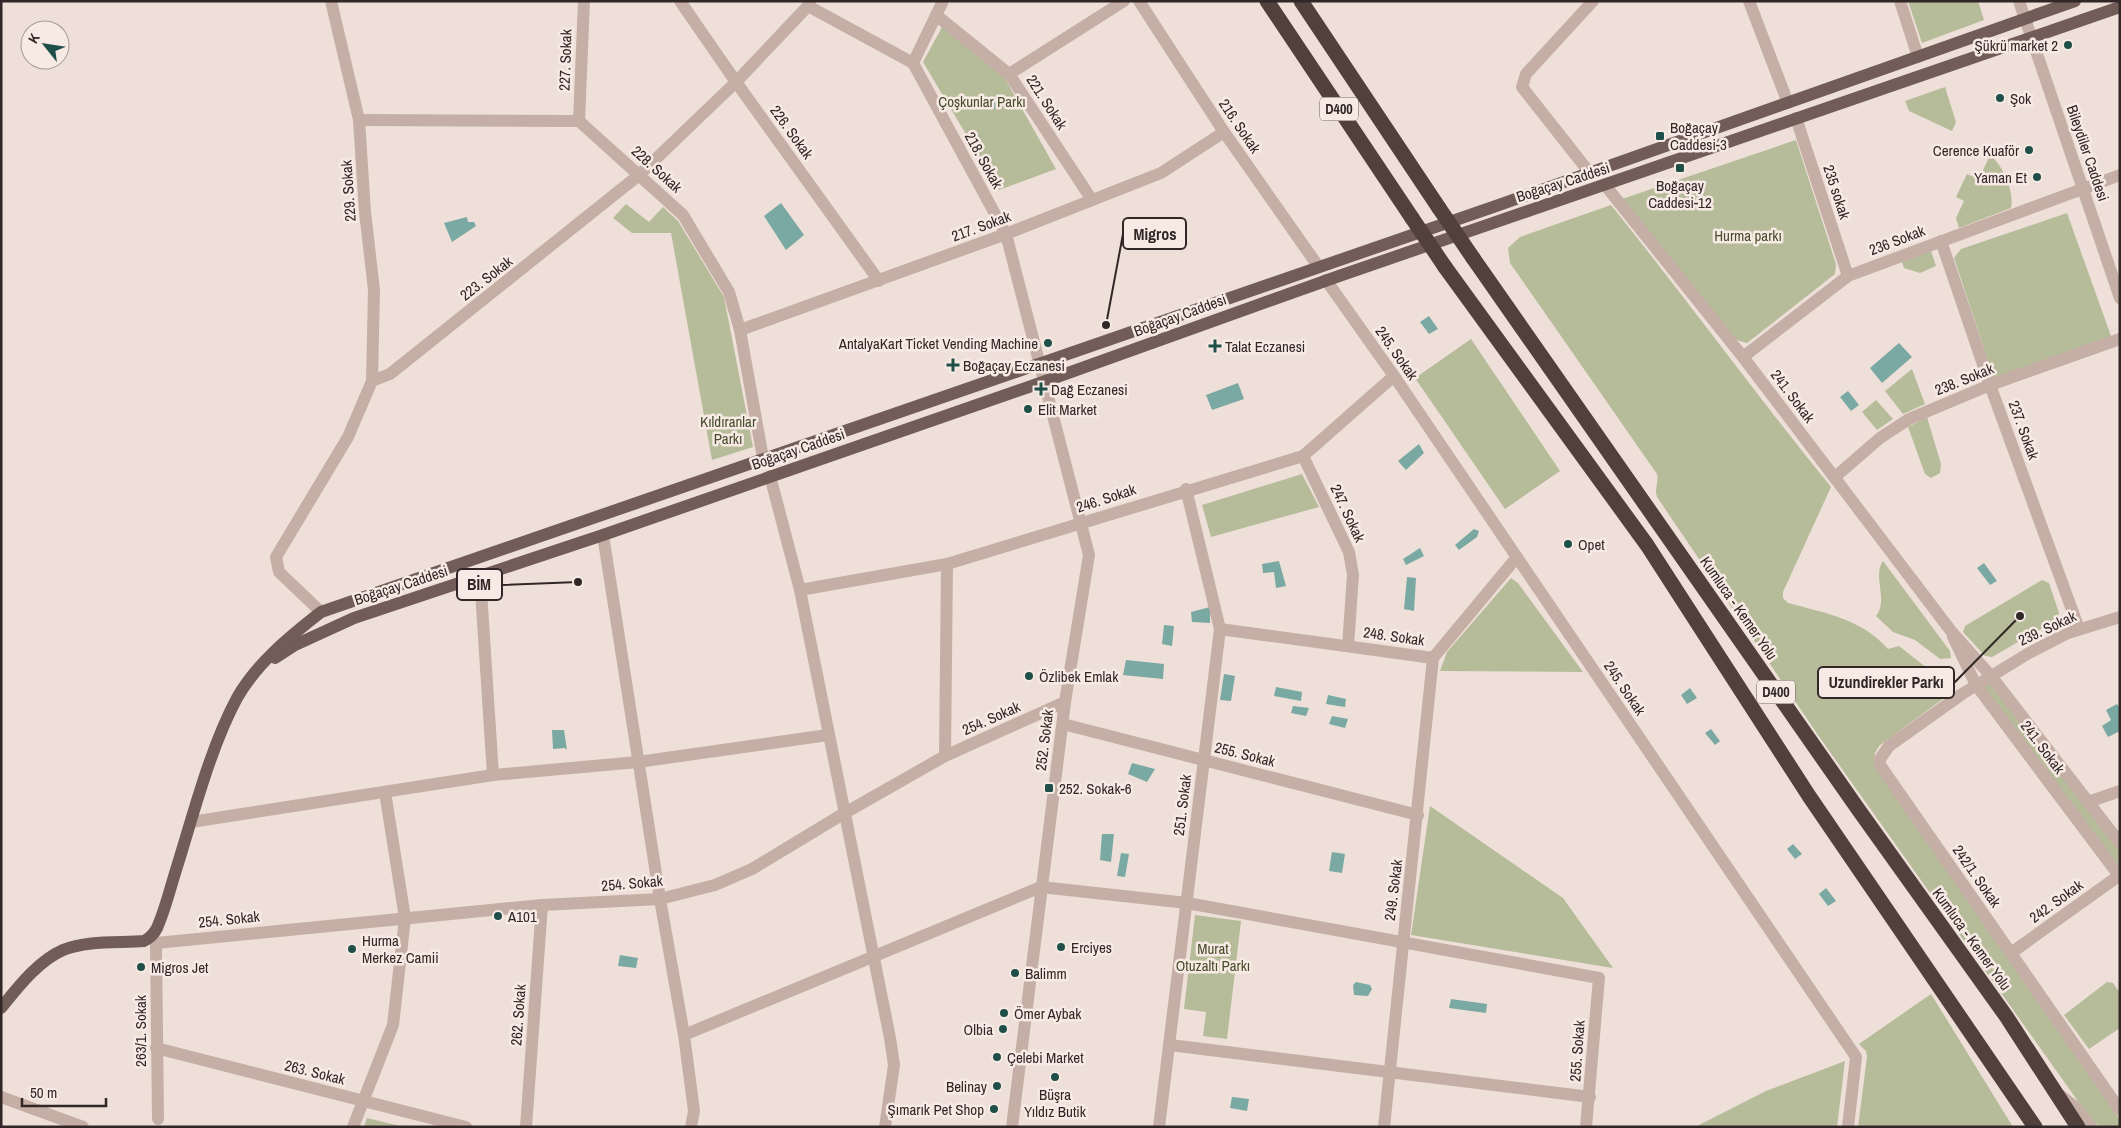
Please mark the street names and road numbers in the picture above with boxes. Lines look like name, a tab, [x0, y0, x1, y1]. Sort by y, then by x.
street label: 227. Sokak	[553, 28, 577, 91]
street label: 221. Sokak	[1021, 70, 1073, 134]
street label: 216. Sokak	[1214, 95, 1266, 158]
road number: D400	[1320, 98, 1358, 120]
street label: 226. Sokak	[765, 101, 819, 164]
street label: Bileydiler Caddesi	[2062, 102, 2114, 204]
street label: 218. Sokak	[960, 128, 1009, 193]
street label: 228. Sokak	[627, 141, 688, 198]
street label: Boğaçay Caddesi	[1514, 157, 1612, 207]
street label: 229. Sokak	[335, 159, 361, 222]
street label: 235 sokak	[1818, 162, 1856, 223]
street label: 217. Sokak	[948, 205, 1014, 246]
street label: 236 Sokak	[1866, 219, 1929, 260]
street label: 223. Sokak	[455, 250, 517, 305]
street label: Boğaçay Caddesi	[1131, 289, 1229, 341]
street label: 245. Sokak	[1371, 322, 1424, 385]
street label: 238. Sokak	[1932, 357, 1997, 400]
street label: 241. Sokak	[1766, 365, 1820, 428]
street label: 237. Sokak	[2004, 397, 2045, 463]
street label: Boğaçay Caddesi	[749, 423, 847, 475]
street label: 246. Sokak	[1073, 478, 1139, 517]
street label: 247. Sokak	[1325, 481, 1371, 546]
street label: Kumluca - Kemer Yolu	[1695, 552, 1783, 664]
street label: Boğaçay Caddesi	[352, 560, 450, 610]
street label: 239. Sokak	[2015, 605, 2080, 651]
street label: 248. Sokak	[1362, 621, 1427, 651]
street label: 245. Sokak	[1599, 657, 1651, 720]
road number: D400	[1757, 680, 1795, 704]
street label: 254. Sokak	[959, 696, 1024, 740]
street label: 252. Sokak	[1030, 707, 1058, 772]
street label: 241. Sokak	[2016, 716, 2070, 779]
street label: 255. Sokak	[1213, 736, 1278, 772]
street label: 251. Sokak	[1168, 772, 1196, 837]
street label: 242/1. Sokak	[1948, 841, 2007, 912]
street label: 249. Sokak	[1379, 857, 1407, 922]
street label: 254. Sokak	[600, 870, 664, 896]
street label: 242. Sokak	[2025, 874, 2088, 928]
street label: Kumluca - Kemer Yolu	[1928, 884, 2016, 994]
street label: 254. Sokak	[197, 905, 262, 933]
street label: 262. Sokak	[505, 983, 531, 1046]
street label: 263/1. Sokak	[130, 994, 151, 1067]
street label: 255. Sokak	[1564, 1019, 1590, 1082]
street label: 263. Sokak	[283, 1054, 348, 1090]

